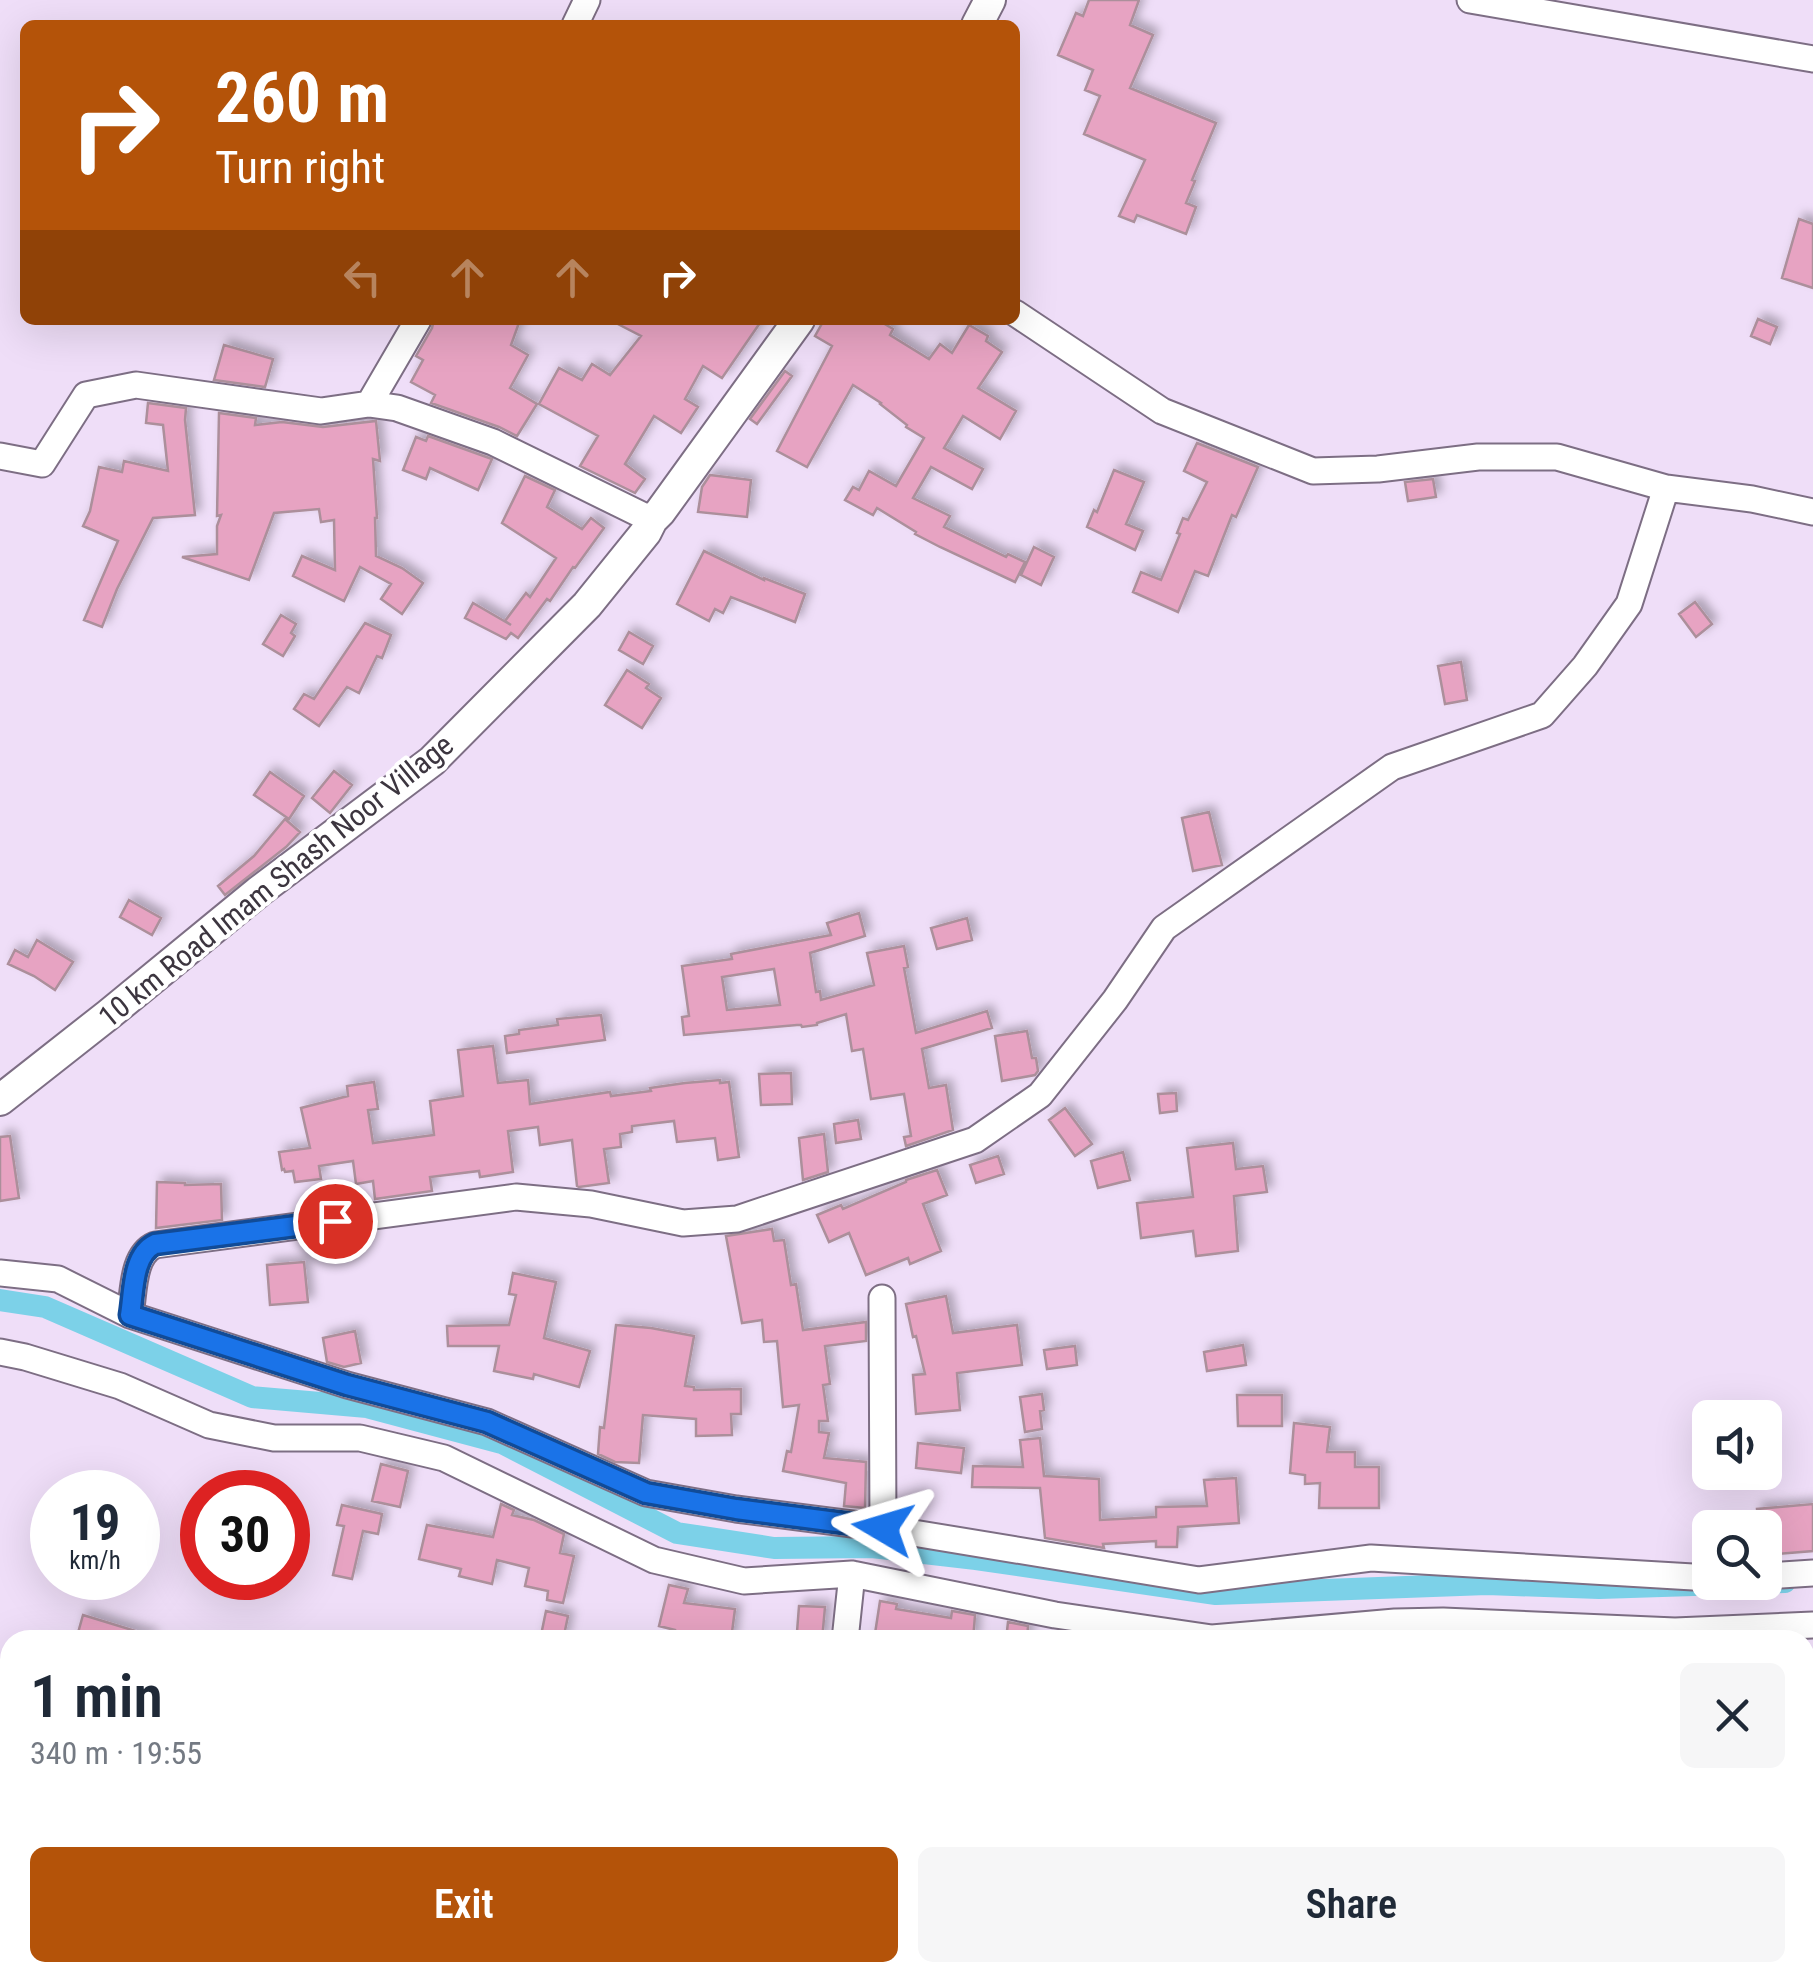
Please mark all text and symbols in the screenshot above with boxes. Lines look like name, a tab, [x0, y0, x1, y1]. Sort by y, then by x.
text: 260 m	[215, 57, 389, 139]
icon: right	[50, 60, 180, 190]
text: Turn right	[215, 141, 385, 194]
icon: left	[335, 250, 390, 305]
icon: ahead	[440, 250, 495, 305]
icon: ahead	[545, 250, 600, 305]
icon: right	[650, 250, 705, 305]
street label: 10 km Road Imam Shash Noor Village	[92, 727, 460, 1034]
pin	[293, 1179, 378, 1264]
icon: arrive	[308, 1194, 363, 1249]
map controls	[1692, 1400, 1782, 1600]
button: sound	[1692, 1400, 1782, 1490]
speed limit sign: 30	[180, 1470, 310, 1600]
position arrow	[831, 1476, 935, 1580]
text: 19	[70, 1494, 120, 1552]
button: search	[1692, 1510, 1782, 1600]
text: km/h	[69, 1546, 121, 1575]
text: 1 min	[30, 1661, 163, 1732]
button: close	[1680, 1663, 1785, 1768]
text: 340 m · 19:55	[30, 1734, 202, 1772]
button: Exit	[30, 1847, 898, 1962]
button: Share	[918, 1847, 1785, 1962]

